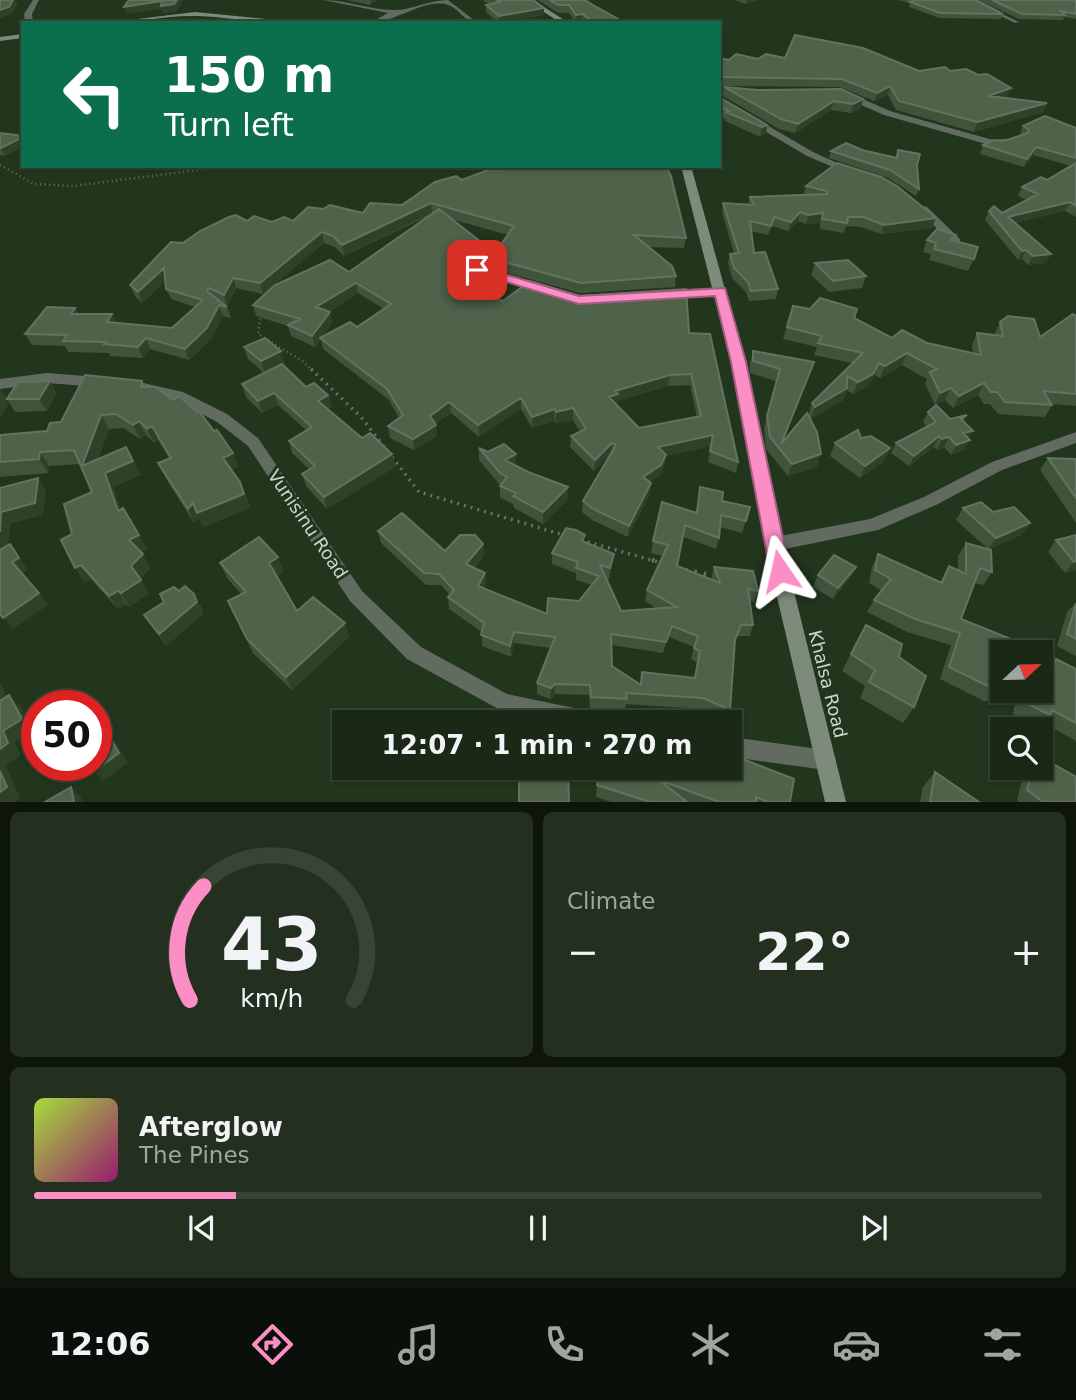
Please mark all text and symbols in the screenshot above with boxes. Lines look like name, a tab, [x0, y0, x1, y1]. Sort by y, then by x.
text: 150 m	[164, 47, 334, 104]
icon: left	[49, 49, 140, 140]
text: Turn left	[164, 106, 294, 144]
pin	[447, 240, 507, 300]
icon: arrive	[458, 251, 496, 289]
street label: Vunisinu Road	[264, 465, 352, 583]
position arrow	[743, 534, 817, 608]
street label: Khalsa Road	[804, 628, 852, 740]
north arrow	[990, 640, 1054, 704]
map controls	[990, 640, 1053, 780]
speed limit sign: 50	[21, 690, 112, 781]
button: search	[990, 717, 1053, 780]
text: 12:07 · 1 min · 270 m	[382, 730, 692, 760]
text: Climate	[567, 888, 656, 914]
text: 43	[221, 903, 322, 988]
text: 22°	[755, 922, 854, 982]
text: −	[567, 930, 599, 974]
text: +	[1010, 930, 1042, 974]
text: km/h	[240, 984, 303, 1013]
text: Afterglow	[139, 1112, 283, 1142]
text: The Pines	[139, 1142, 250, 1168]
icon: previous	[183, 1209, 221, 1247]
icon: pause	[519, 1209, 557, 1247]
icon: next	[855, 1209, 893, 1247]
icon: directions	[248, 1320, 297, 1369]
icon: music	[394, 1320, 443, 1369]
icon: phone	[540, 1320, 589, 1369]
icon: climate	[686, 1320, 735, 1369]
icon: car	[832, 1320, 881, 1369]
icon: filters	[978, 1320, 1027, 1369]
text: 12:06	[49, 1325, 150, 1363]

